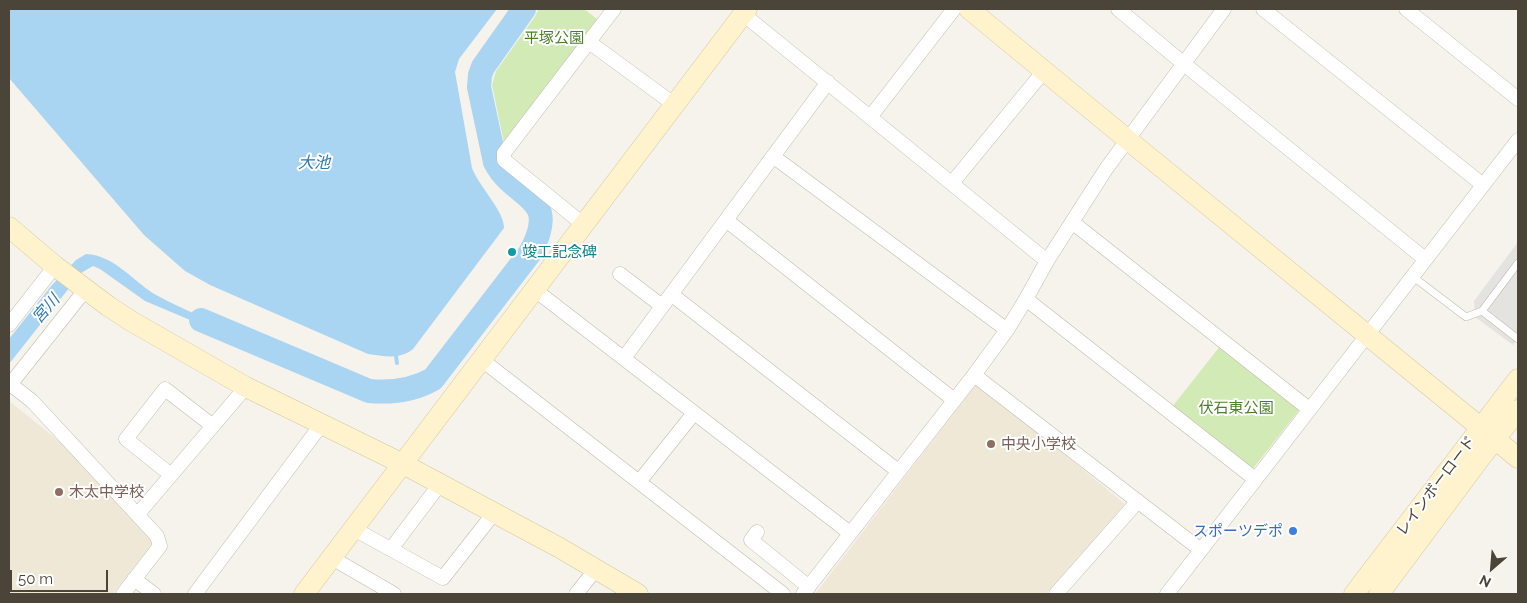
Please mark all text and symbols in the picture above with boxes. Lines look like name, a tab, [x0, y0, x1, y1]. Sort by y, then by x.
park label: 平塚公園	[524, 29, 584, 47]
water label: 大池	[298, 153, 330, 173]
place label: 竣工記念碑	[522, 243, 597, 261]
marker: 竣工記念碑	[506, 246, 518, 258]
water label: 宮川	[28, 291, 64, 327]
park label: 伏石東公園	[1199, 399, 1273, 417]
street label: レインボーロード	[1393, 433, 1479, 539]
place label: 中央小学校	[1001, 435, 1076, 453]
marker: 中央小学校	[985, 438, 997, 450]
place label: 木太中学校	[69, 483, 144, 501]
marker: 木太中学校	[53, 486, 65, 498]
place label: スポーツデポ	[1193, 522, 1283, 540]
marker: スポーツデポ	[1287, 525, 1299, 537]
north arrow	[1467, 543, 1517, 593]
scale bar	[12, 560, 110, 592]
text: 50 m	[18, 570, 53, 588]
text: N	[1477, 572, 1494, 591]

